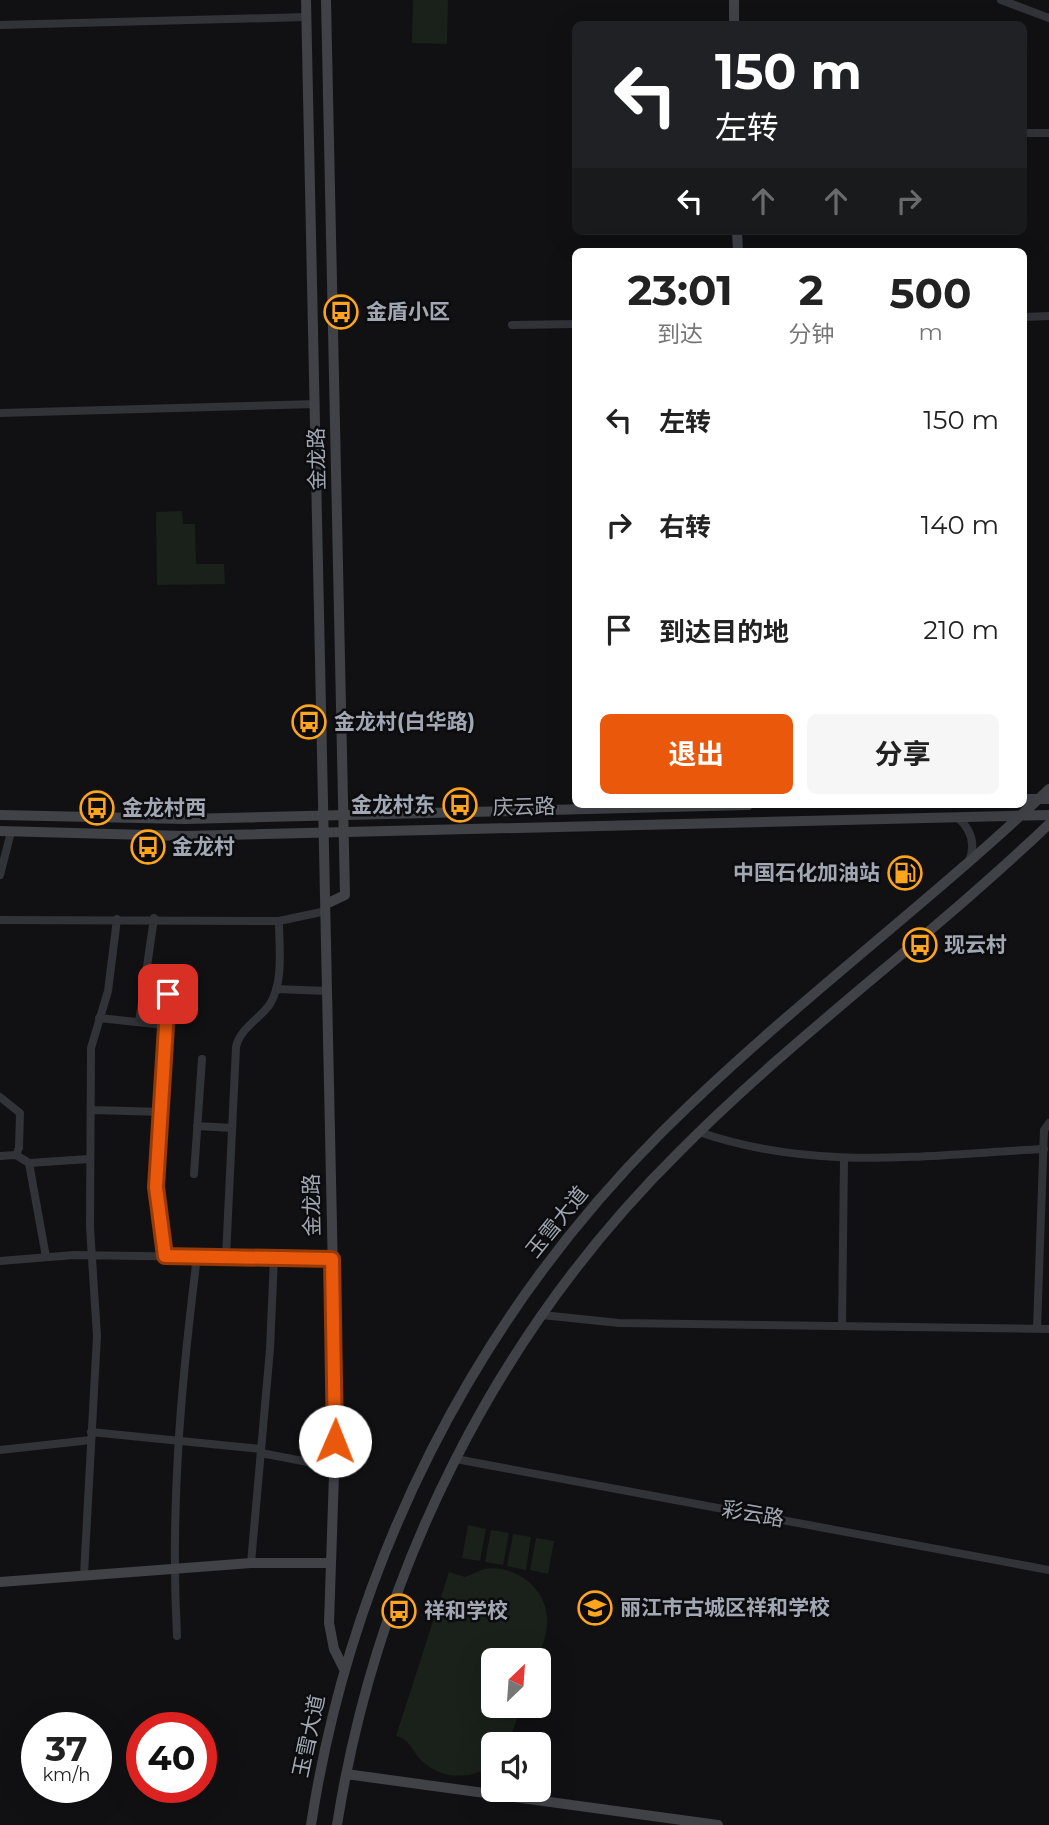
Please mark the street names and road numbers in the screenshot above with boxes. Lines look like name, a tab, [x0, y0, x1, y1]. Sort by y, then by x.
street label: 金龙路	[303, 427, 330, 491]
street label: 庆云路	[492, 793, 556, 820]
street label: 金龙路	[298, 1173, 325, 1237]
street label: 玉雪大道	[520, 1181, 593, 1262]
street label: 彩云路	[720, 1496, 786, 1531]
street label: 玉雪大道	[288, 1692, 329, 1780]

